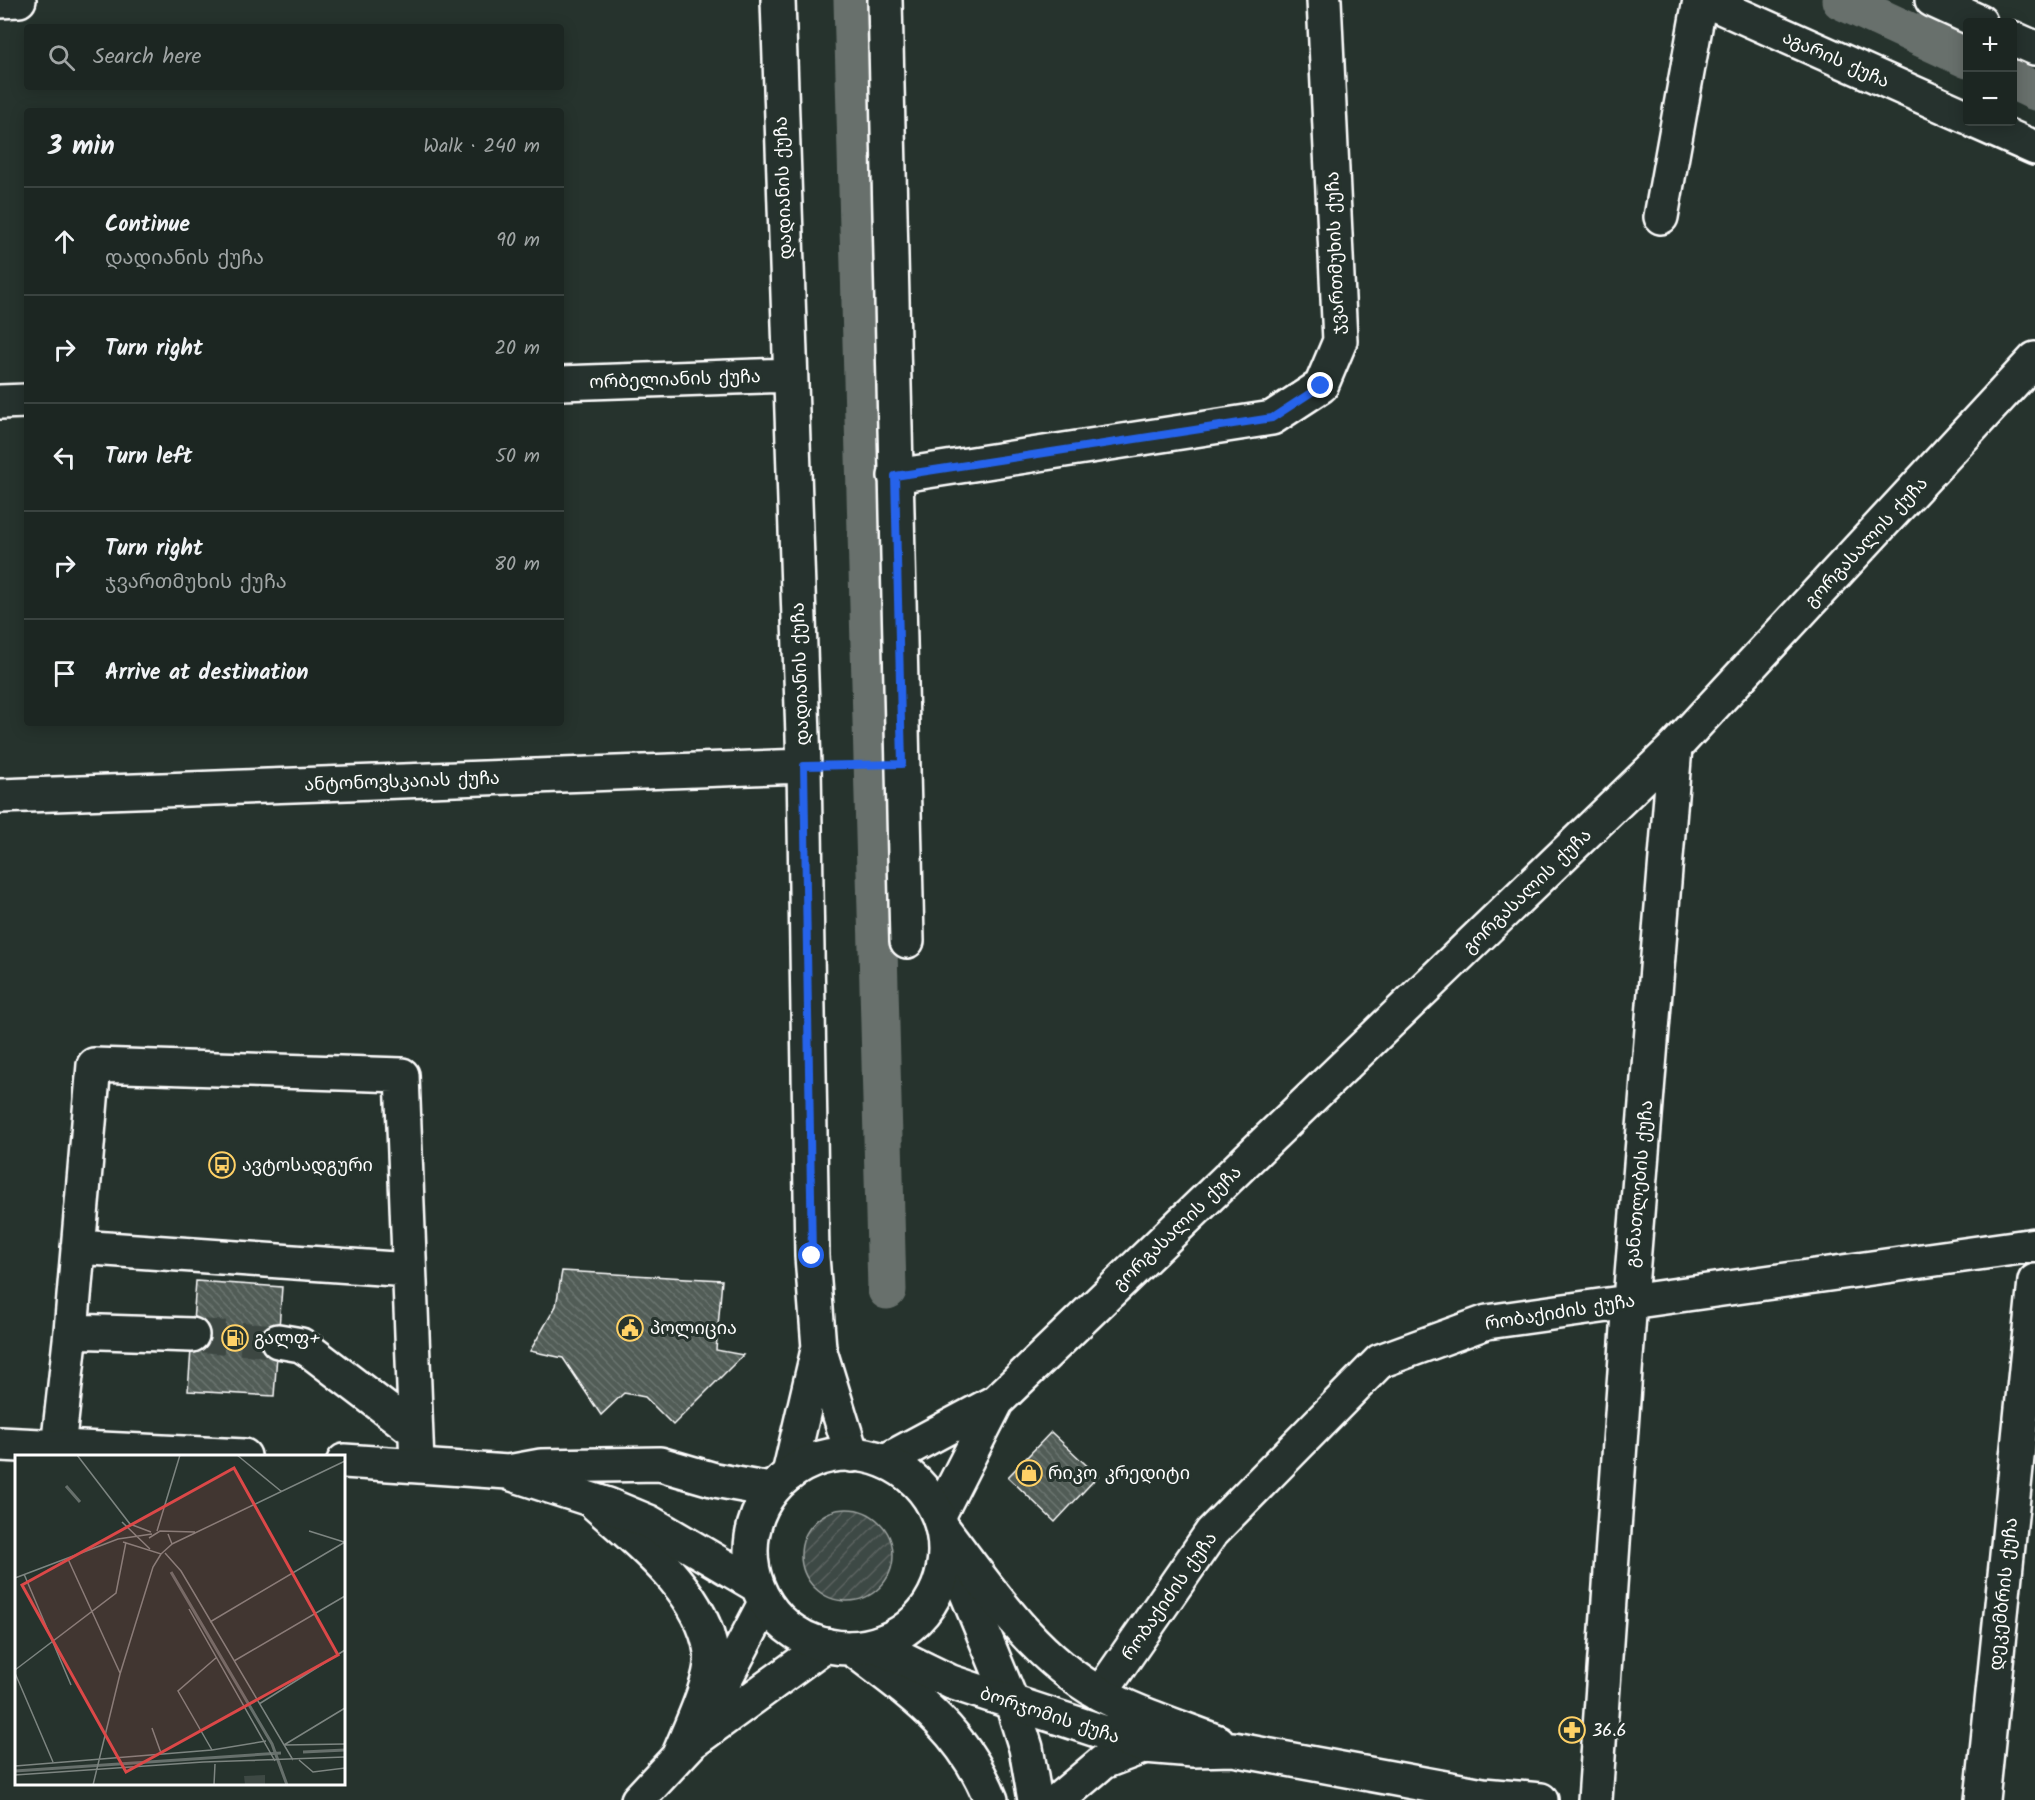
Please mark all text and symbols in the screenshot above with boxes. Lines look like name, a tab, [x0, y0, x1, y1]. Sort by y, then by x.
map controls	[1963, 18, 2017, 126]
button: +	[1963, 18, 2017, 72]
search box	[24, 24, 564, 90]
street label: აგარის ქუჩა	[1777, 24, 1894, 97]
text: Search here	[93, 40, 201, 75]
icon: search	[45, 41, 78, 74]
button: −	[1963, 72, 2017, 126]
street label: დადიანის ქუჩა	[768, 116, 801, 260]
text: 3 min	[48, 126, 115, 168]
text: Walk · 240 m	[423, 131, 540, 163]
street label: ჯვართმუხის ქუჩა	[1319, 171, 1354, 335]
text: Continue	[105, 208, 190, 243]
icon: ahead	[48, 225, 81, 258]
text: 90 m	[496, 225, 540, 257]
text: დადიანის ქუჩა	[105, 243, 264, 275]
text: Turn right	[105, 332, 203, 367]
icon: right	[48, 333, 81, 366]
text: 20 m	[494, 333, 540, 365]
street label: ორბელიანის ქუჩა	[589, 363, 761, 398]
route end	[1307, 372, 1333, 398]
text: Turn left	[105, 440, 192, 475]
icon: left	[48, 441, 81, 474]
text: 50 m	[495, 441, 540, 473]
street label: გორგასალის ქუჩა	[1798, 471, 1936, 615]
text: Turn right	[105, 532, 203, 567]
icon: right	[48, 549, 81, 582]
text: 80 m	[494, 549, 540, 581]
text: ჯვართმუხის ქუჩა	[105, 567, 287, 599]
street label: დადიანის ქუჩა	[785, 602, 818, 746]
text: Arrive at destination	[105, 656, 308, 691]
icon: arrive	[48, 657, 81, 690]
street label: ანტონოვსკაიას ქუჩა	[304, 765, 500, 800]
street label: გორგასალის ქუჩა	[1457, 823, 1599, 962]
street label: განათლების ქუჩა	[1619, 1099, 1662, 1269]
bus stop icon: ავტოსადგური	[207, 1150, 237, 1180]
place label: ავტოსადგური	[242, 1152, 373, 1181]
street label: გორგასალის ქუჩა	[1107, 1160, 1249, 1299]
route start	[798, 1242, 824, 1268]
street label: რობაქიძის ქუჩა	[1483, 1287, 1637, 1340]
public building icon: პოლიცია	[615, 1313, 645, 1343]
place label: პოლიცია	[650, 1315, 737, 1344]
fuel station icon: გალფ+	[220, 1323, 250, 1353]
place label: გალფ+	[254, 1325, 320, 1354]
inset map	[15, 1455, 345, 1785]
shop icon: რიკო კრედიტი	[1014, 1458, 1044, 1488]
place label: რიკო კრედიტი	[1048, 1460, 1190, 1489]
street label: დეკემბრის ქუჩა	[1982, 1516, 2027, 1672]
street label: რობაქიძის ქუჩა	[1115, 1526, 1226, 1667]
street label: ბორჯომის ქუჩა	[976, 1680, 1123, 1753]
pharmacy icon: 36.6	[1557, 1715, 1587, 1745]
place label: 36.6	[1592, 1717, 1627, 1746]

